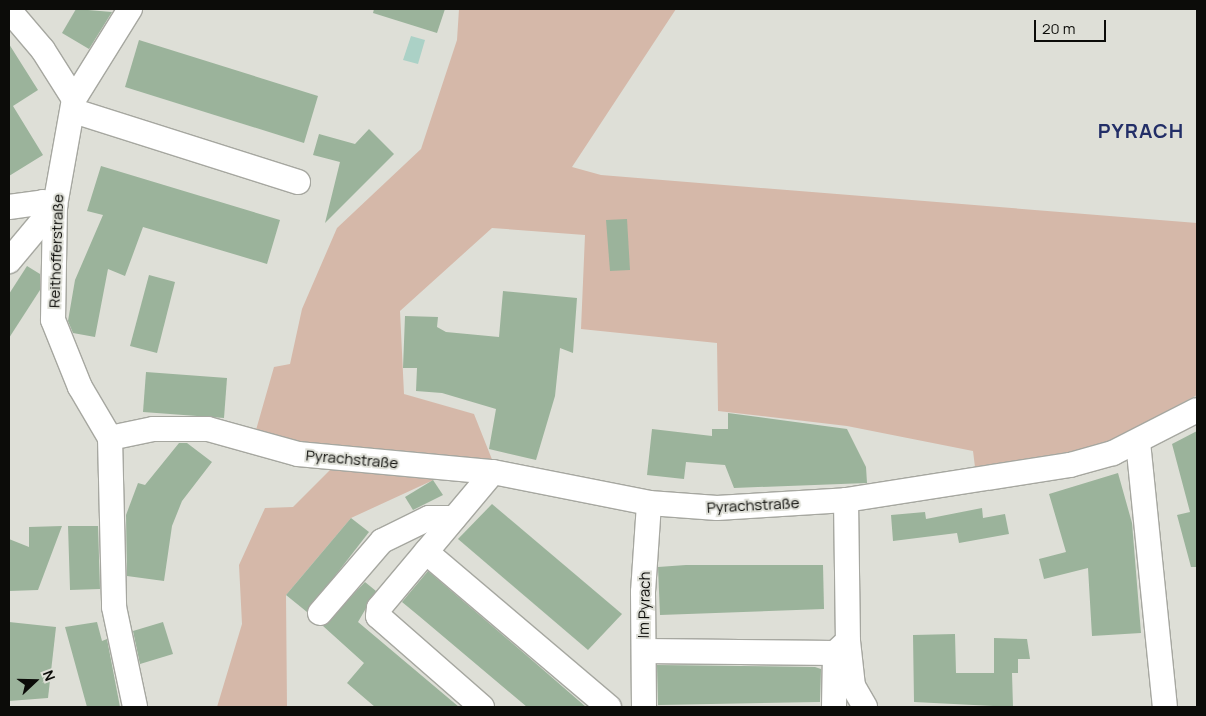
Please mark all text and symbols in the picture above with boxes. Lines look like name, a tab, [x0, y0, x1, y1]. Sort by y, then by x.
scale bar	[1036, 10, 1108, 42]
text: 20 m	[1042, 18, 1075, 39]
district label: PYRACH	[1097, 118, 1185, 142]
street label: Reithofferstraße	[45, 194, 67, 308]
street label: Pyrachstraße	[305, 446, 399, 472]
street label: Pyrachstraße	[706, 494, 800, 516]
street label: Im Pyrach	[634, 571, 654, 639]
north arrow	[10, 656, 60, 706]
text: N	[39, 667, 60, 684]

